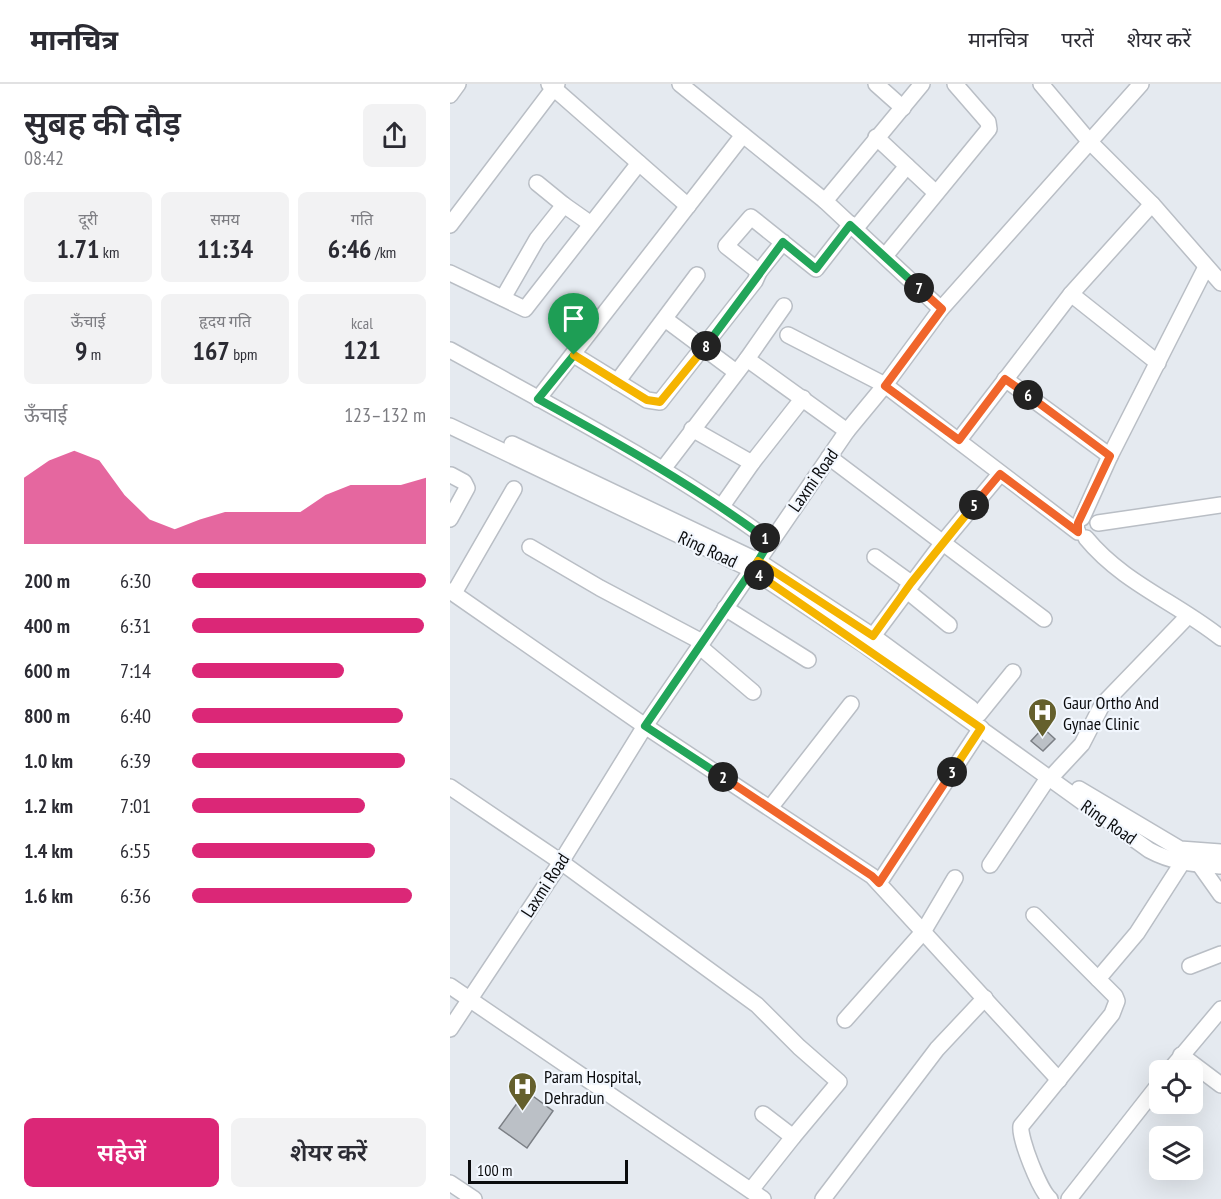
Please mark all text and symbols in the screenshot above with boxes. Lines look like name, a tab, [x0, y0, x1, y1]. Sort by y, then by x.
text: मानचित्र	[30, 21, 118, 58]
text: मानचित्र	[968, 26, 1028, 53]
text: परतें	[1061, 26, 1094, 53]
text: शेयर करें	[1127, 26, 1191, 53]
text: सुबह की दौड़	[24, 101, 181, 144]
button: share	[363, 104, 426, 167]
text: 08:42	[24, 145, 64, 171]
text: दूरी	[78, 209, 98, 229]
text: समय	[210, 209, 240, 229]
text: गति	[351, 209, 373, 229]
text: 1.71	[57, 232, 99, 265]
text: 11:34	[197, 232, 253, 265]
text: 6:46	[328, 232, 372, 265]
text: km	[99, 242, 119, 262]
text: /km	[372, 242, 396, 262]
pin: 7	[904, 273, 934, 303]
text: 7	[915, 278, 923, 298]
pin	[548, 293, 599, 355]
icon: arrive	[557, 302, 590, 335]
text: ऊँचाई	[71, 311, 105, 331]
text: हृदय गति	[199, 311, 251, 331]
text: kcal	[351, 313, 373, 333]
pin: 8	[691, 331, 721, 361]
text: 121	[343, 333, 381, 366]
text: 9	[75, 334, 87, 367]
text: 167	[192, 334, 230, 367]
text: 8	[702, 336, 710, 356]
text: m	[87, 344, 101, 364]
text: bpm	[230, 344, 258, 364]
pin: 6	[1013, 380, 1043, 410]
text: 6	[1024, 385, 1032, 405]
text: ऊँचाई	[24, 402, 67, 428]
text: 123–132 m	[344, 402, 426, 428]
street label: Laxmi Road	[783, 444, 843, 516]
pin: 5	[959, 490, 989, 520]
text: 5	[970, 495, 978, 515]
pin: 1	[750, 523, 780, 553]
street label: Ring Road	[675, 525, 741, 573]
text: 1	[761, 528, 769, 548]
pin: 4	[744, 560, 774, 590]
text: 4	[755, 565, 763, 585]
text: 200 m	[24, 568, 70, 594]
text: 6:30	[120, 568, 151, 594]
text: 400 m	[24, 613, 70, 639]
text: 6:31	[120, 613, 151, 639]
text: 600 m	[24, 658, 70, 684]
text: 7:14	[120, 658, 151, 684]
place label: Gaur Ortho And Gynae Clinic	[1063, 691, 1159, 735]
hospital icon: Gaur Ortho And Gynae Clinic	[1026, 696, 1058, 738]
text: 800 m	[24, 703, 70, 729]
text: 6:40	[120, 703, 151, 729]
text: 1.0 km	[24, 748, 73, 774]
text: 6:39	[120, 748, 151, 774]
pin: 3	[937, 757, 967, 787]
pin: 2	[708, 762, 738, 792]
text: 3	[948, 762, 956, 782]
text: 2	[719, 767, 727, 787]
text: 1.2 km	[24, 793, 73, 819]
text: 7:01	[120, 793, 151, 819]
street label: Ring Road	[1077, 795, 1141, 849]
text: 1.4 km	[24, 838, 73, 864]
text: 6:55	[120, 838, 151, 864]
street label: Laxmi Road	[516, 849, 574, 921]
text: 1.6 km	[24, 883, 73, 909]
text: 6:36	[120, 883, 151, 909]
map controls	[1149, 1060, 1203, 1180]
button: locate	[1149, 1060, 1203, 1114]
place label: Param Hospital, Dehradun	[544, 1065, 641, 1109]
hospital icon: Param Hospital, Dehradun	[507, 1070, 539, 1112]
button: सहेजें	[24, 1118, 219, 1187]
button: शेयर करें	[231, 1118, 426, 1187]
button: layers	[1149, 1126, 1203, 1180]
scale bar	[468, 1157, 628, 1184]
text: 100 m	[477, 1160, 512, 1180]

